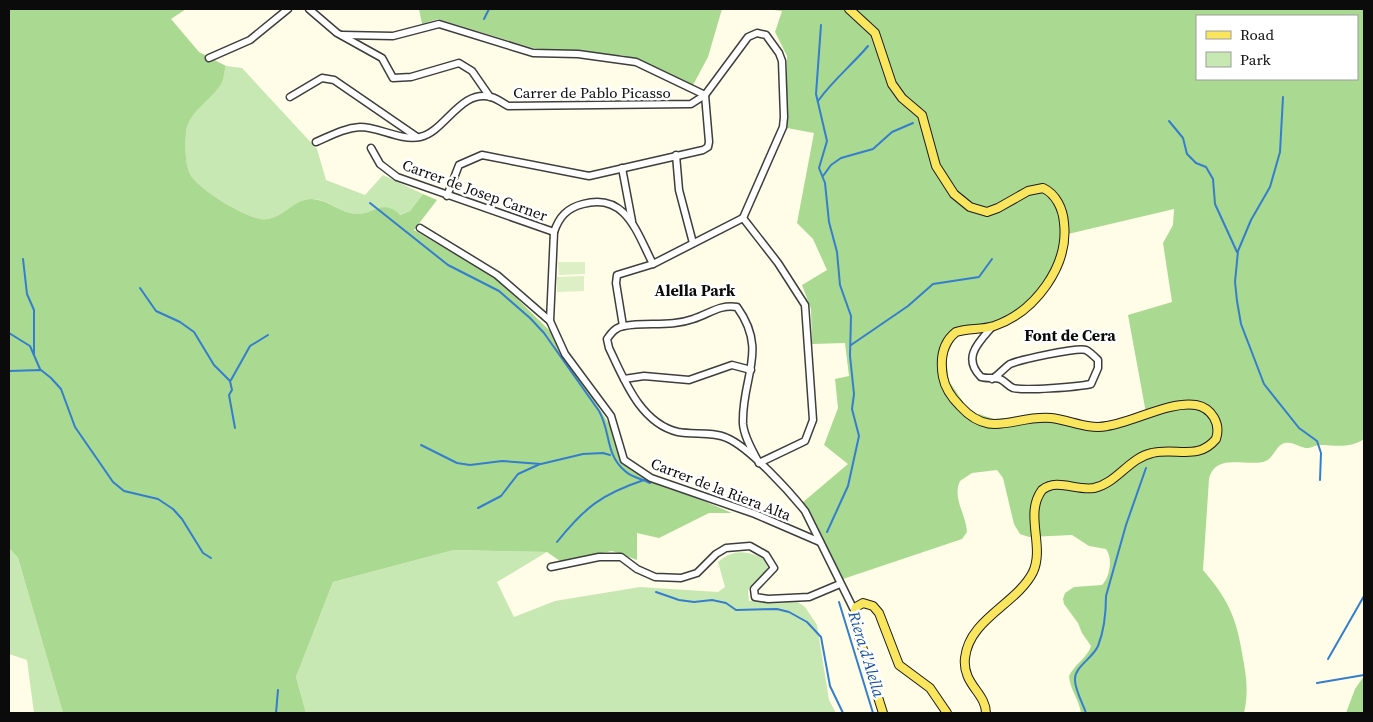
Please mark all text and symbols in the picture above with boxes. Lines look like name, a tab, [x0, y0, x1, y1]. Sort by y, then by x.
legend	[1196, 15, 1358, 80]
text: Road	[1240, 24, 1274, 45]
text: Park	[1240, 49, 1272, 70]
street label: Carrer de Pablo Picasso	[513, 82, 671, 103]
street label: Carrer de Josep Carner	[400, 154, 551, 226]
district label: Alella Park	[655, 279, 736, 301]
district label: Font de Cera	[1024, 324, 1116, 346]
street label: Carrer de la Riera Alta	[648, 453, 794, 526]
water label: Riera d'Alella	[843, 607, 891, 700]

